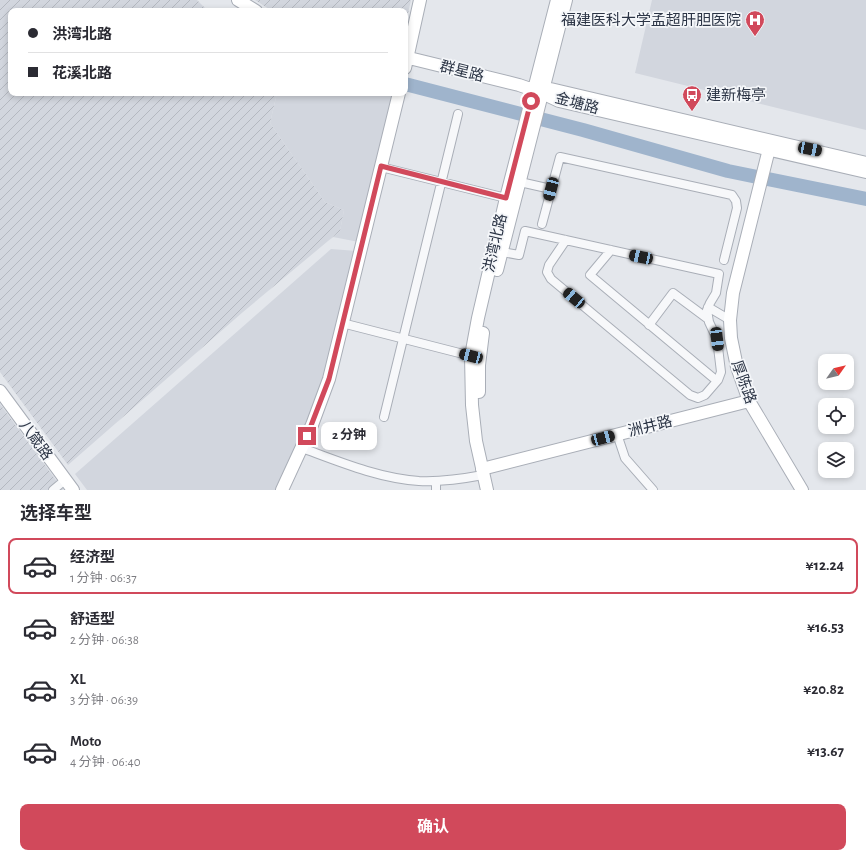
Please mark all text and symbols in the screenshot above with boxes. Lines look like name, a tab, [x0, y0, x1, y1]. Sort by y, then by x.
hospital icon: 福建医科大学孟超肝胆医院	[744, 9, 766, 37]
place label: 福建医科大学孟超肝胆医院	[561, 12, 741, 28]
text: 洪湾北路	[52, 27, 112, 42]
street label: 群星路	[438, 58, 486, 84]
text: 花溪北路	[52, 66, 112, 81]
bus stop icon: 建新梅亭	[681, 84, 703, 112]
place label: 建新梅亭	[706, 87, 766, 103]
street label: 金塘路	[553, 88, 601, 117]
route start	[522, 92, 540, 110]
car	[797, 141, 823, 157]
car	[542, 176, 560, 202]
street label: 洪湾北路	[479, 212, 510, 274]
car	[628, 249, 654, 265]
car	[561, 286, 587, 310]
car	[710, 326, 724, 352]
car	[458, 347, 484, 365]
north arrow	[818, 354, 854, 390]
map controls	[818, 354, 854, 478]
street label: 厚陈路	[729, 358, 759, 406]
button: locate	[818, 398, 854, 434]
street label: 洲井路	[626, 412, 674, 439]
street label: 八箴路	[16, 417, 56, 463]
callout: 2 分钟	[321, 422, 377, 450]
route end	[298, 427, 316, 445]
text: 2 分钟	[332, 429, 366, 442]
car	[590, 429, 616, 447]
button: layers	[818, 442, 854, 478]
text: 选择车型	[20, 505, 92, 523]
icon: car	[22, 548, 58, 584]
text: 经济型	[70, 550, 115, 565]
text: ¥12.24	[806, 558, 844, 573]
text: 1 分钟 · 06:37	[70, 572, 137, 585]
icon: car	[22, 610, 58, 646]
text: 舒适型	[70, 612, 115, 627]
text: ¥16.53	[807, 620, 844, 635]
text: 2 分钟 · 06:38	[70, 634, 139, 647]
icon: car	[22, 672, 58, 708]
text: XL	[70, 672, 86, 687]
text: ¥20.82	[803, 682, 844, 697]
text: 3 分钟 · 06:39	[70, 694, 138, 707]
icon: car	[22, 734, 58, 770]
text: Moto	[70, 734, 102, 749]
text: ¥13.67	[807, 744, 844, 759]
text: 4 分钟 · 06:40	[70, 756, 141, 769]
button: 确认	[20, 804, 846, 850]

